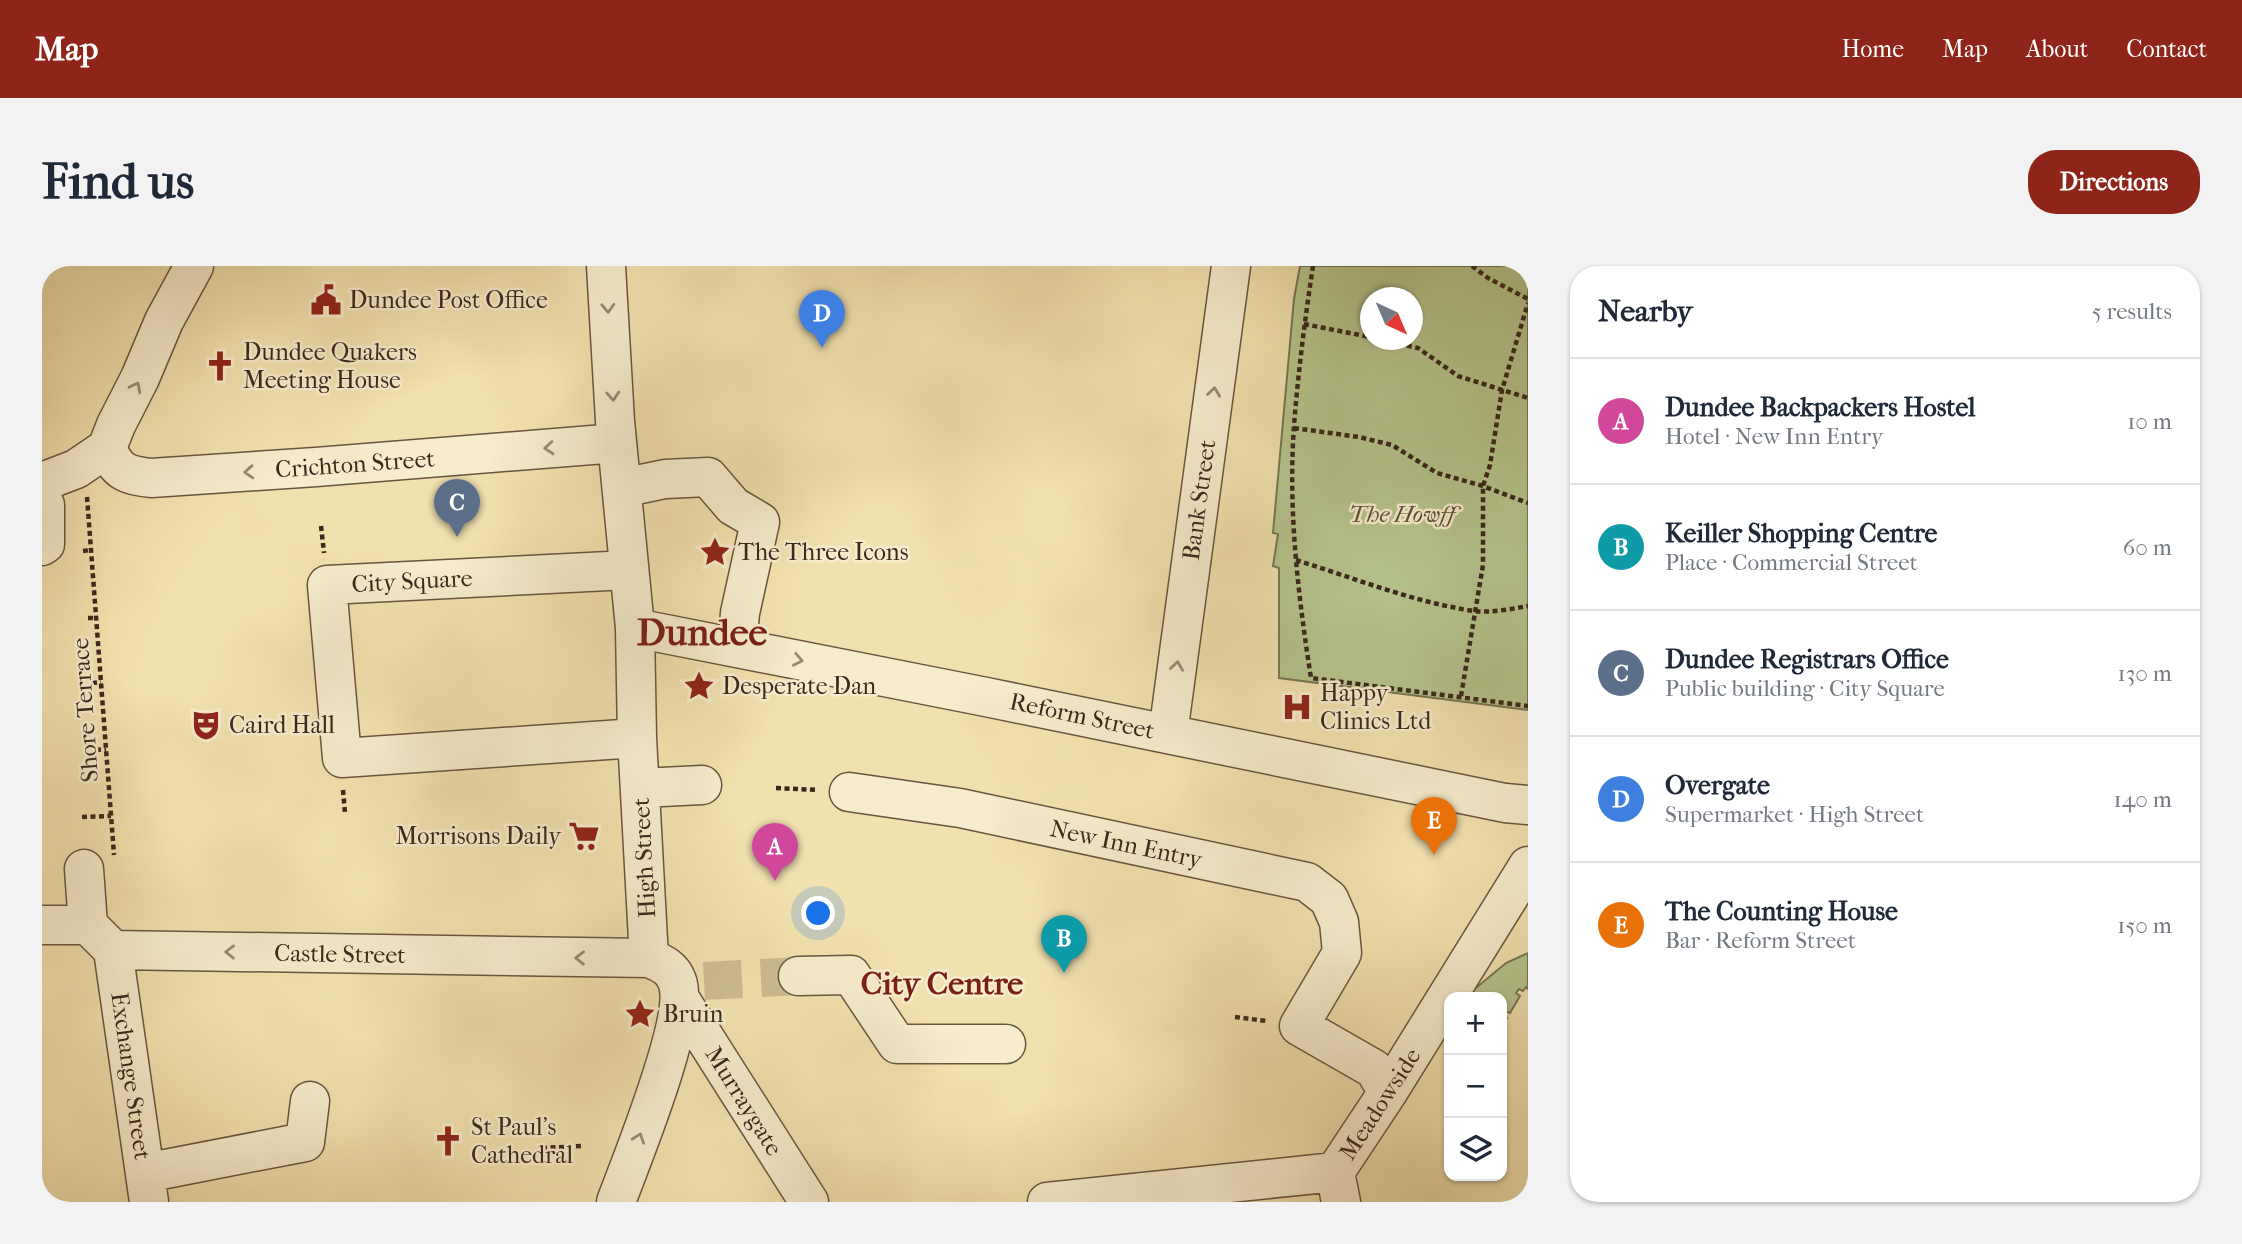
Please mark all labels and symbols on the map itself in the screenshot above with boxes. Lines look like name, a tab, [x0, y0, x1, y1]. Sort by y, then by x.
public building icon: Dundee Post Office	[309, 283, 343, 317]
place label: Dundee Post Office	[349, 286, 548, 314]
north arrow	[1360, 287, 1423, 350]
pin: D	[799, 290, 845, 348]
one-way arrow	[601, 302, 616, 313]
place label: Dundee Quakers Meeting House	[243, 338, 417, 394]
church icon: Dundee Quakers Meeting House	[203, 349, 237, 383]
one-way arrow	[127, 382, 141, 394]
one-way arrow	[1206, 386, 1221, 398]
one-way arrow	[605, 391, 620, 402]
street label: Bank Street	[1177, 437, 1221, 562]
one-way arrow	[543, 440, 554, 455]
street label: Crichton Street	[274, 444, 436, 484]
one-way arrow	[243, 464, 254, 479]
pin: C	[434, 479, 480, 537]
park label: The Howff	[1349, 500, 1462, 528]
place icon: The Three Icons	[698, 535, 732, 569]
place label: The Three Icons	[738, 538, 909, 566]
street label: City Square	[351, 564, 473, 598]
district label: Dundee	[637, 610, 768, 655]
street label: Shore Terrace	[66, 637, 104, 783]
one-way arrow	[792, 651, 804, 666]
one-way arrow	[1169, 660, 1184, 672]
place icon: Desperate Dan	[682, 669, 716, 703]
place label: Desperate Dan	[722, 672, 876, 700]
place label: Happy Clinics Ltd	[1320, 679, 1432, 735]
street label: Reform Street	[1007, 687, 1157, 745]
hospital icon: Happy Clinics Ltd	[1280, 690, 1314, 724]
theatre icon: Caird Hall	[189, 708, 223, 742]
place label: Caird Hall	[229, 711, 335, 739]
street label: High Street	[627, 797, 661, 919]
pin: E	[1411, 797, 1457, 855]
street label: New Inn Entry	[1047, 814, 1206, 874]
supermarket icon: Morrisons Daily	[567, 819, 601, 853]
place label: Morrisons Daily	[396, 822, 562, 850]
pin: A	[752, 823, 798, 881]
your location	[801, 896, 835, 930]
pin: B	[1041, 915, 1087, 973]
street label: Castle Street	[274, 939, 406, 969]
one-way arrow	[225, 944, 235, 960]
one-way arrow	[575, 950, 586, 965]
district label: City Centre	[861, 965, 1023, 1002]
street label: Exchange Street	[105, 990, 157, 1162]
place icon: Bruin	[623, 997, 657, 1031]
place label: Bruin	[663, 1000, 724, 1028]
street label: Murraygate	[699, 1041, 789, 1161]
street label: Meadowside	[1333, 1043, 1427, 1165]
place label: St Paul's Cathedral	[471, 1113, 573, 1169]
church icon: St Paul's Cathedral	[431, 1124, 465, 1158]
one-way arrow	[631, 1132, 645, 1144]

